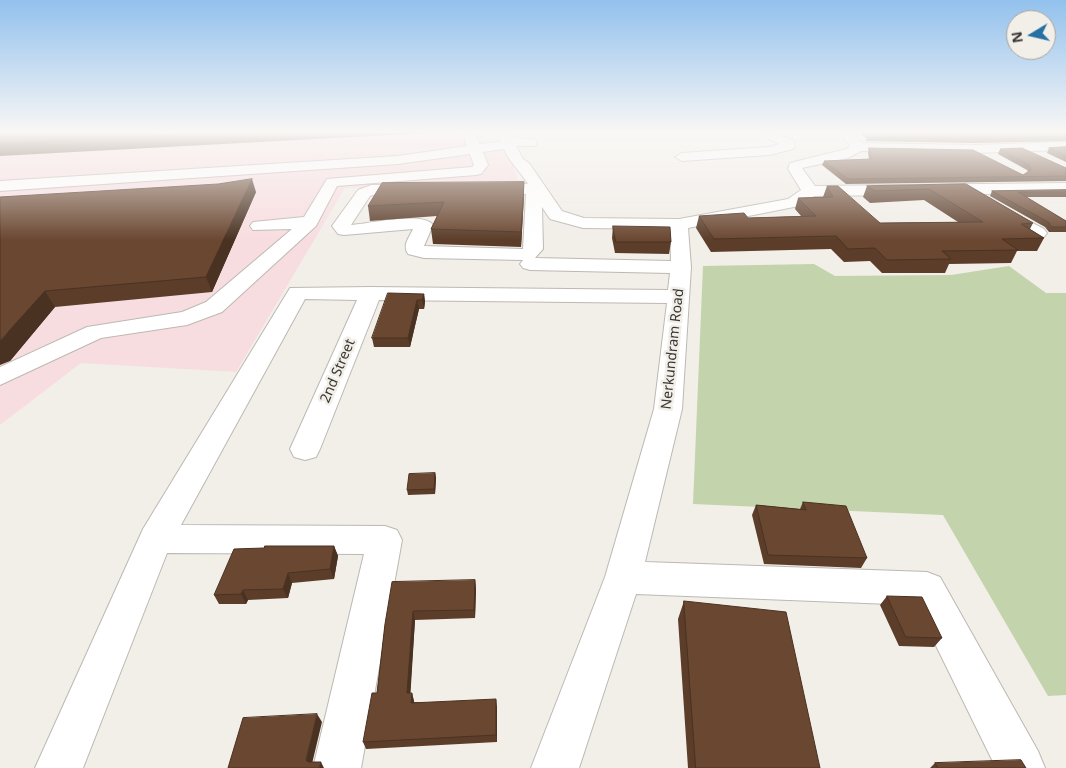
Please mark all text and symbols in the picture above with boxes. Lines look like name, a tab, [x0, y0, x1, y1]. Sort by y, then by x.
north arrow	[1006, 10, 1056, 60]
text: N	[1006, 30, 1027, 44]
street label: Nerkundram Road	[658, 288, 688, 410]
street label: 2nd Street	[317, 336, 359, 406]

